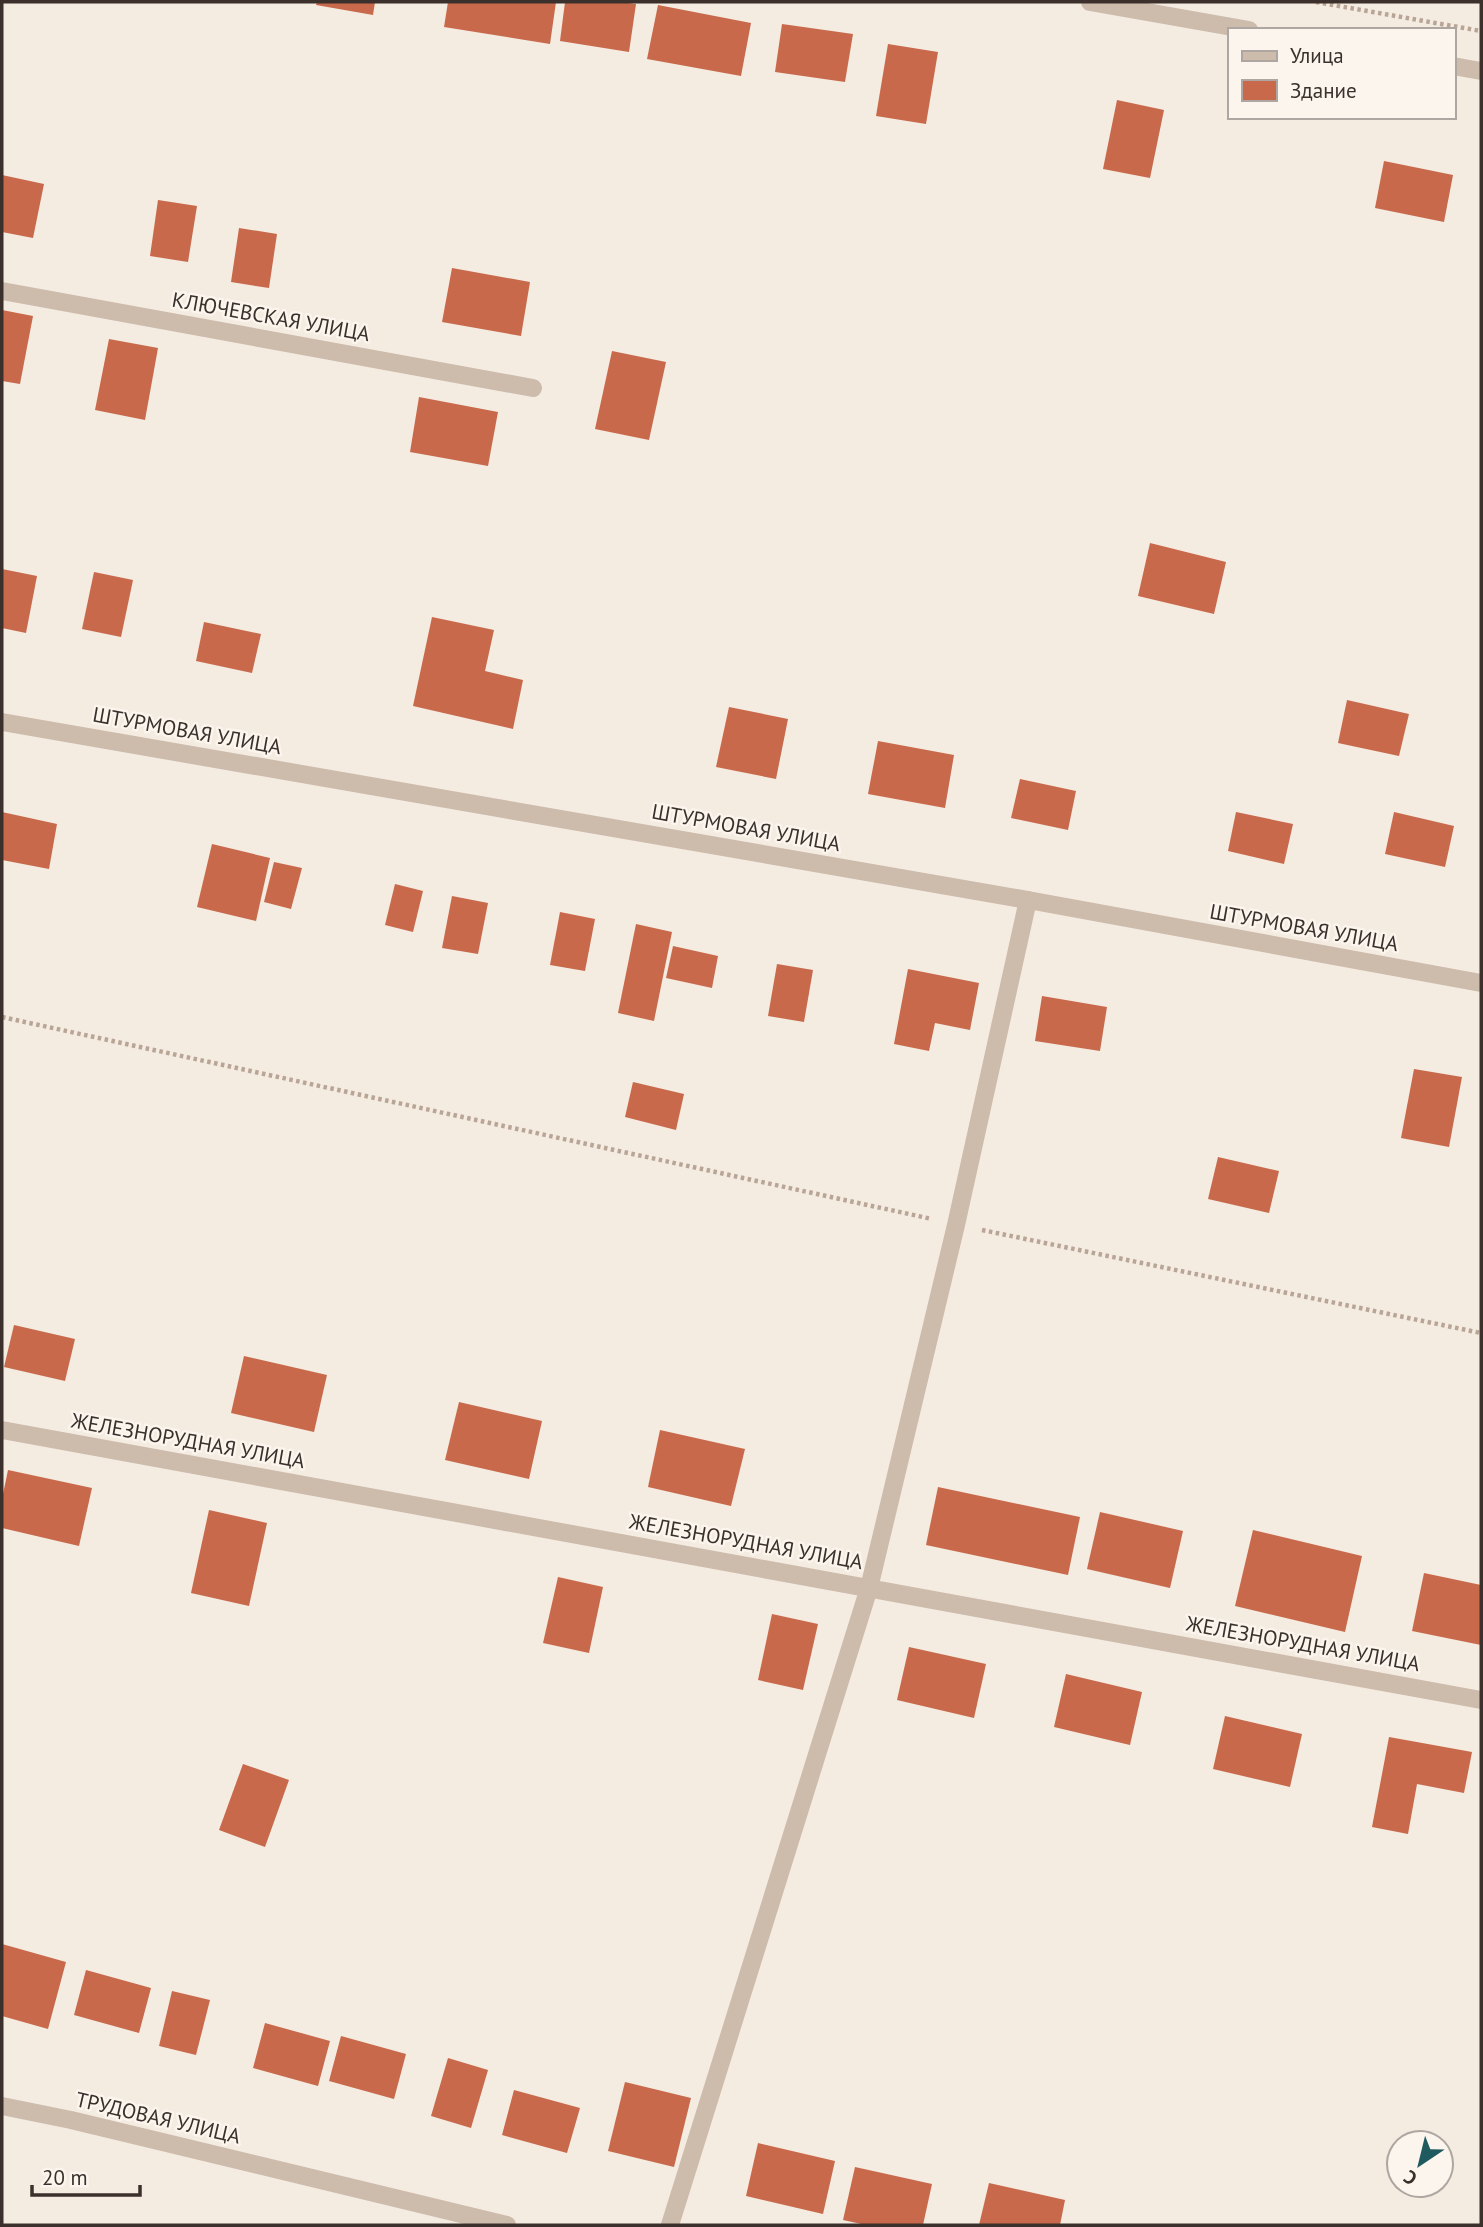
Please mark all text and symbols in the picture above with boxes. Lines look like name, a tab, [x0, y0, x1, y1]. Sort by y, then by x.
legend	[1228, 28, 1455, 119]
text: Улица	[1290, 42, 1344, 69]
text: Здание	[1290, 77, 1357, 104]
street label: КЛЮЧЕВСКАЯ УЛИЦА	[170, 286, 373, 347]
street label: ШТУРМОВАЯ УЛИЦА	[91, 701, 284, 761]
street label: ШТУРМОВАЯ УЛИЦА	[650, 798, 843, 858]
street label: ШТУРМОВАЯ УЛИЦА	[1208, 898, 1401, 958]
street label: ЖЕЛЕЗНОРУДНАЯ УЛИЦА	[68, 1406, 308, 1474]
street label: ЖЕЛЕЗНОРУДНАЯ УЛИЦА	[626, 1507, 866, 1575]
street label: ЖЕЛЕЗНОРУДНАЯ УЛИЦА	[1183, 1609, 1423, 1677]
street label: ТРУДОВАЯ УЛИЦА	[73, 2085, 244, 2150]
north arrow	[1385, 2129, 1455, 2199]
scale bar	[32, 2154, 140, 2198]
text: 20 m	[42, 2164, 88, 2191]
text: С	[1399, 2165, 1421, 2191]

